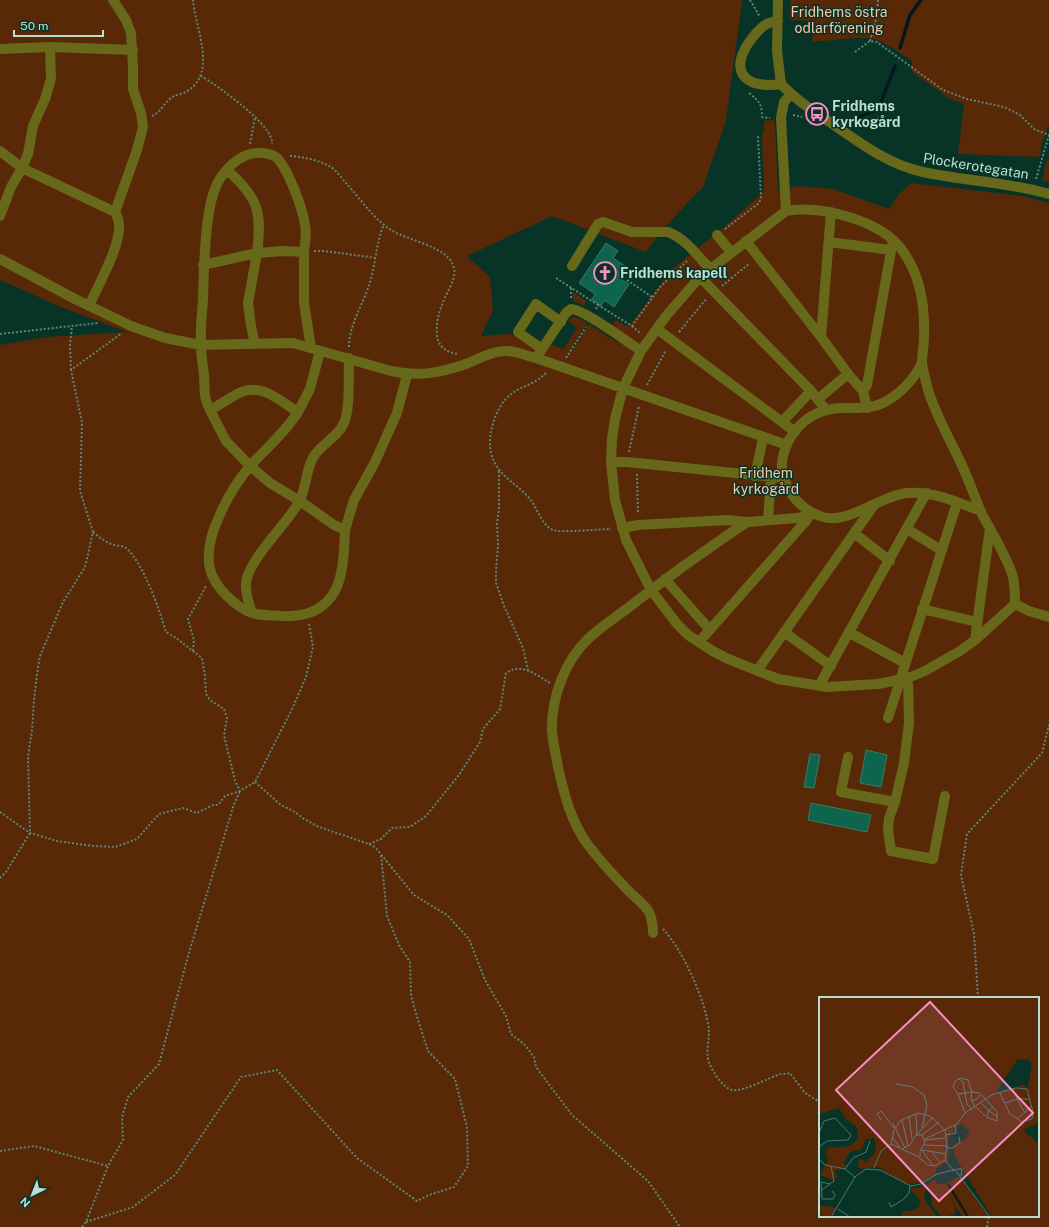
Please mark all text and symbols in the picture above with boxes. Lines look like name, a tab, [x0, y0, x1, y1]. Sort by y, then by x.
park label: Fridhems östra odlarförening	[790, 4, 888, 36]
scale bar	[14, 12, 103, 38]
text: 50 m	[20, 19, 48, 33]
place label: Fridhems kyrkogård	[832, 98, 901, 130]
bus stop icon: Fridhems kyrkogård	[804, 101, 830, 127]
street label: Plockerotegatan	[922, 150, 1030, 182]
church icon: Fridhems kapell	[592, 260, 618, 286]
place label: Fridhems kapell	[620, 265, 728, 281]
park label: Fridhem kyrkogård	[733, 465, 799, 497]
inset map	[819, 997, 1039, 1217]
north arrow	[12, 1175, 52, 1215]
text: N	[18, 1195, 32, 1210]

